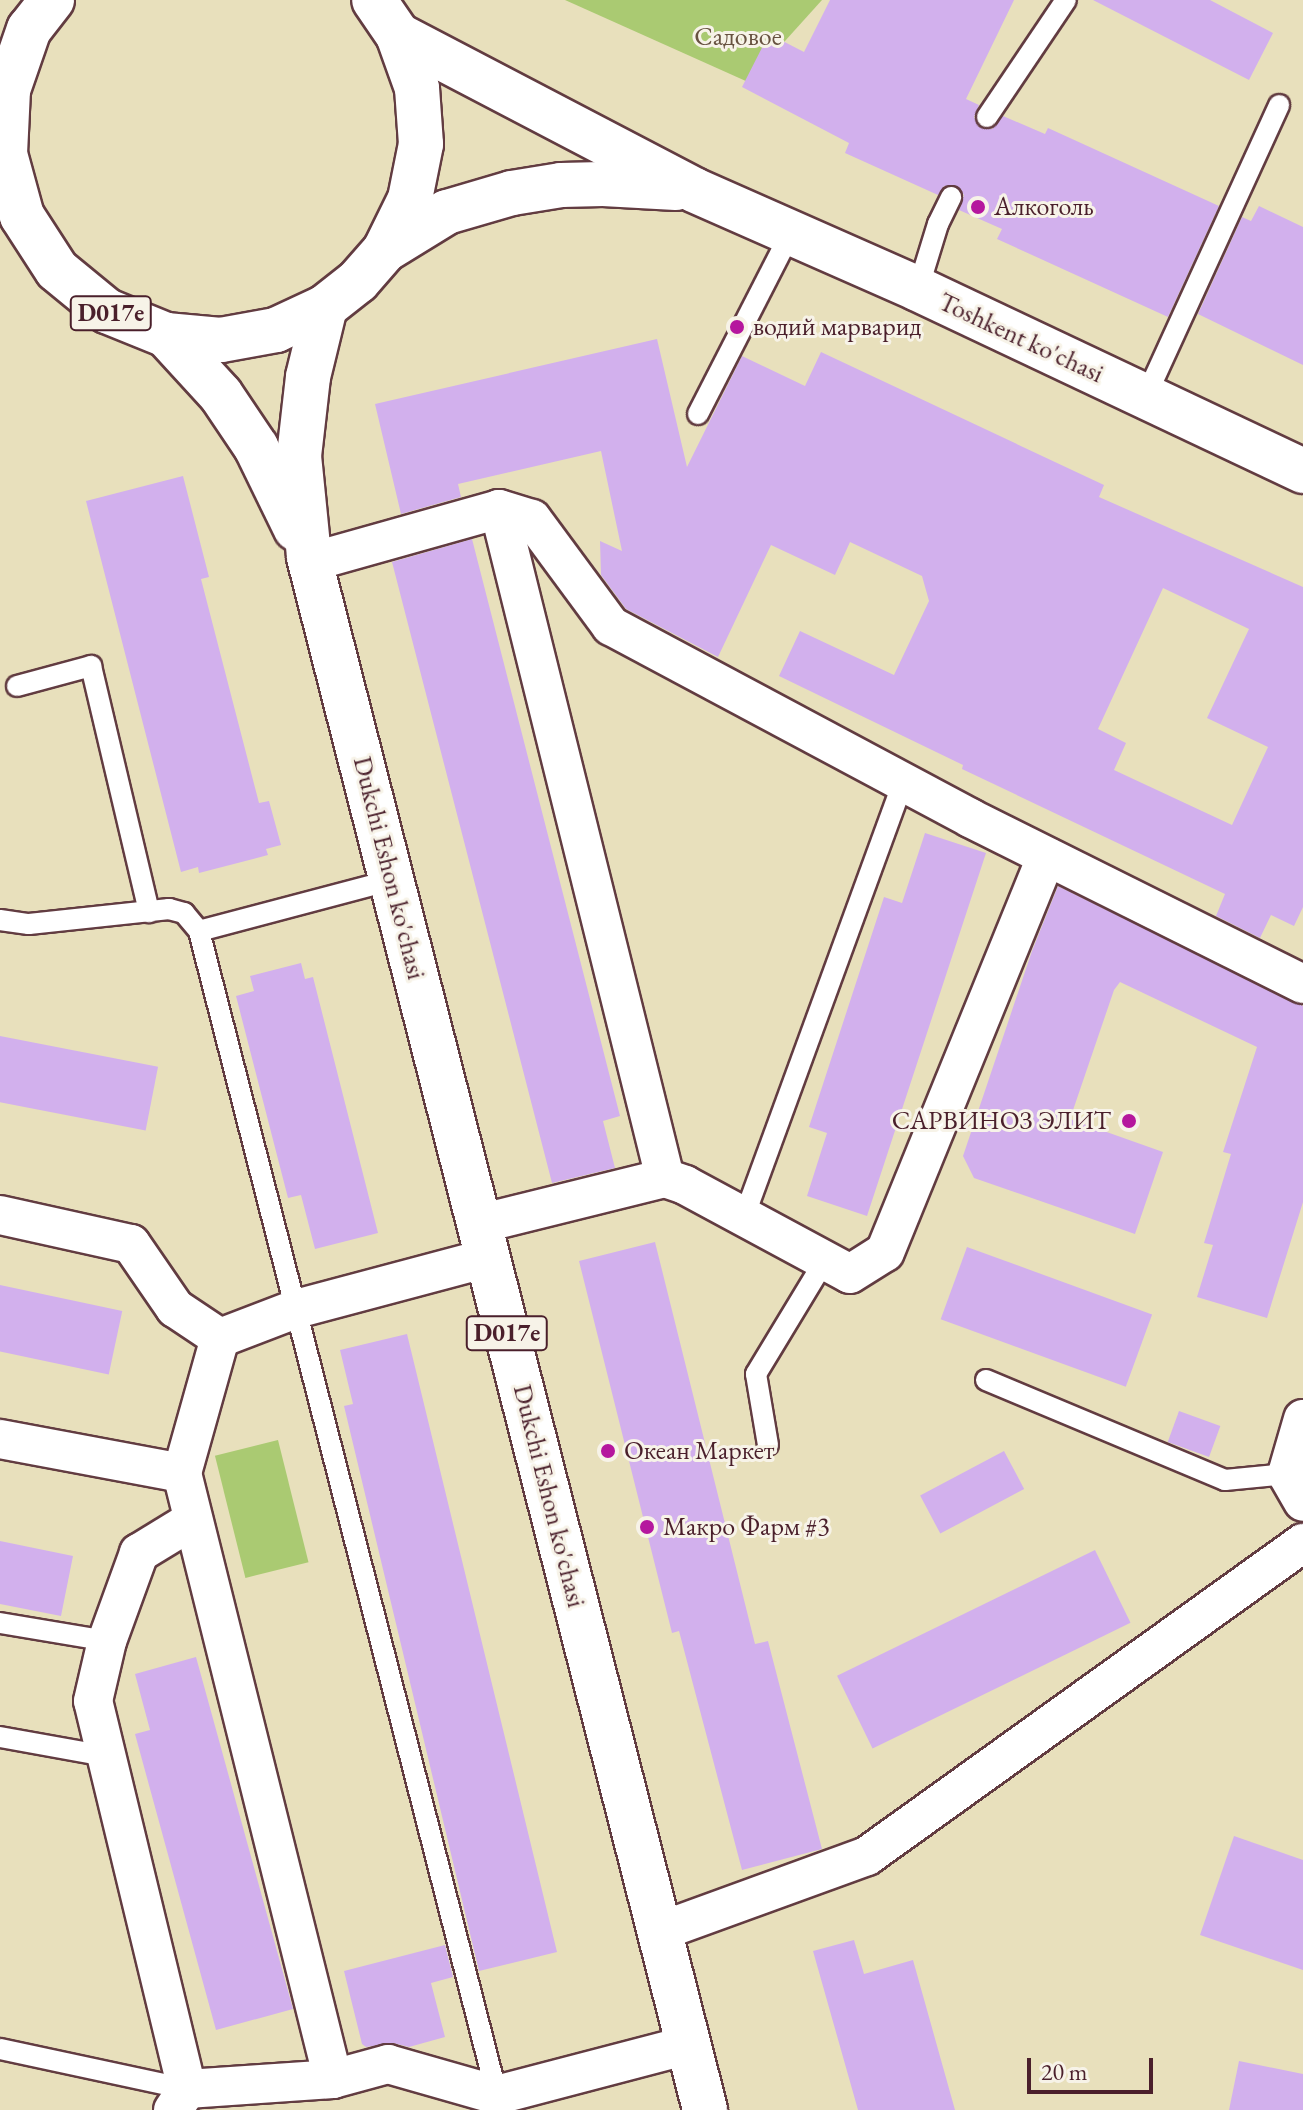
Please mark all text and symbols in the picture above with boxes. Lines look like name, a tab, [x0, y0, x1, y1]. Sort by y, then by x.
park label: Садовое	[694, 21, 782, 53]
place label: Алкоголь	[994, 191, 1094, 223]
marker: Алкоголь	[969, 198, 987, 216]
street label: Toshkent ko'chasi	[934, 286, 1108, 390]
road number: D017e	[69, 293, 153, 333]
place label: водий марварид	[753, 311, 921, 343]
marker: водий марварид	[728, 318, 746, 336]
street label: Dukchi Eshon ko'chasi	[346, 753, 432, 983]
place label: САРВИНОЗ ЭЛИТ	[892, 1105, 1111, 1137]
marker: САРВИНОЗ ЭЛИТ	[1118, 1110, 1140, 1132]
road number: D017e	[465, 1313, 549, 1353]
street label: Dukchi Eshon ko'chasi	[506, 1381, 592, 1611]
place label: Океан Маркет	[624, 1435, 774, 1467]
marker: Океан Маркет	[599, 1442, 617, 1460]
place label: Макро Фарм #3	[663, 1511, 830, 1543]
marker: Макро Фарм #3	[638, 1518, 656, 1536]
scale bar	[1031, 2042, 1157, 2092]
text: 20 m	[1041, 2056, 1088, 2087]

